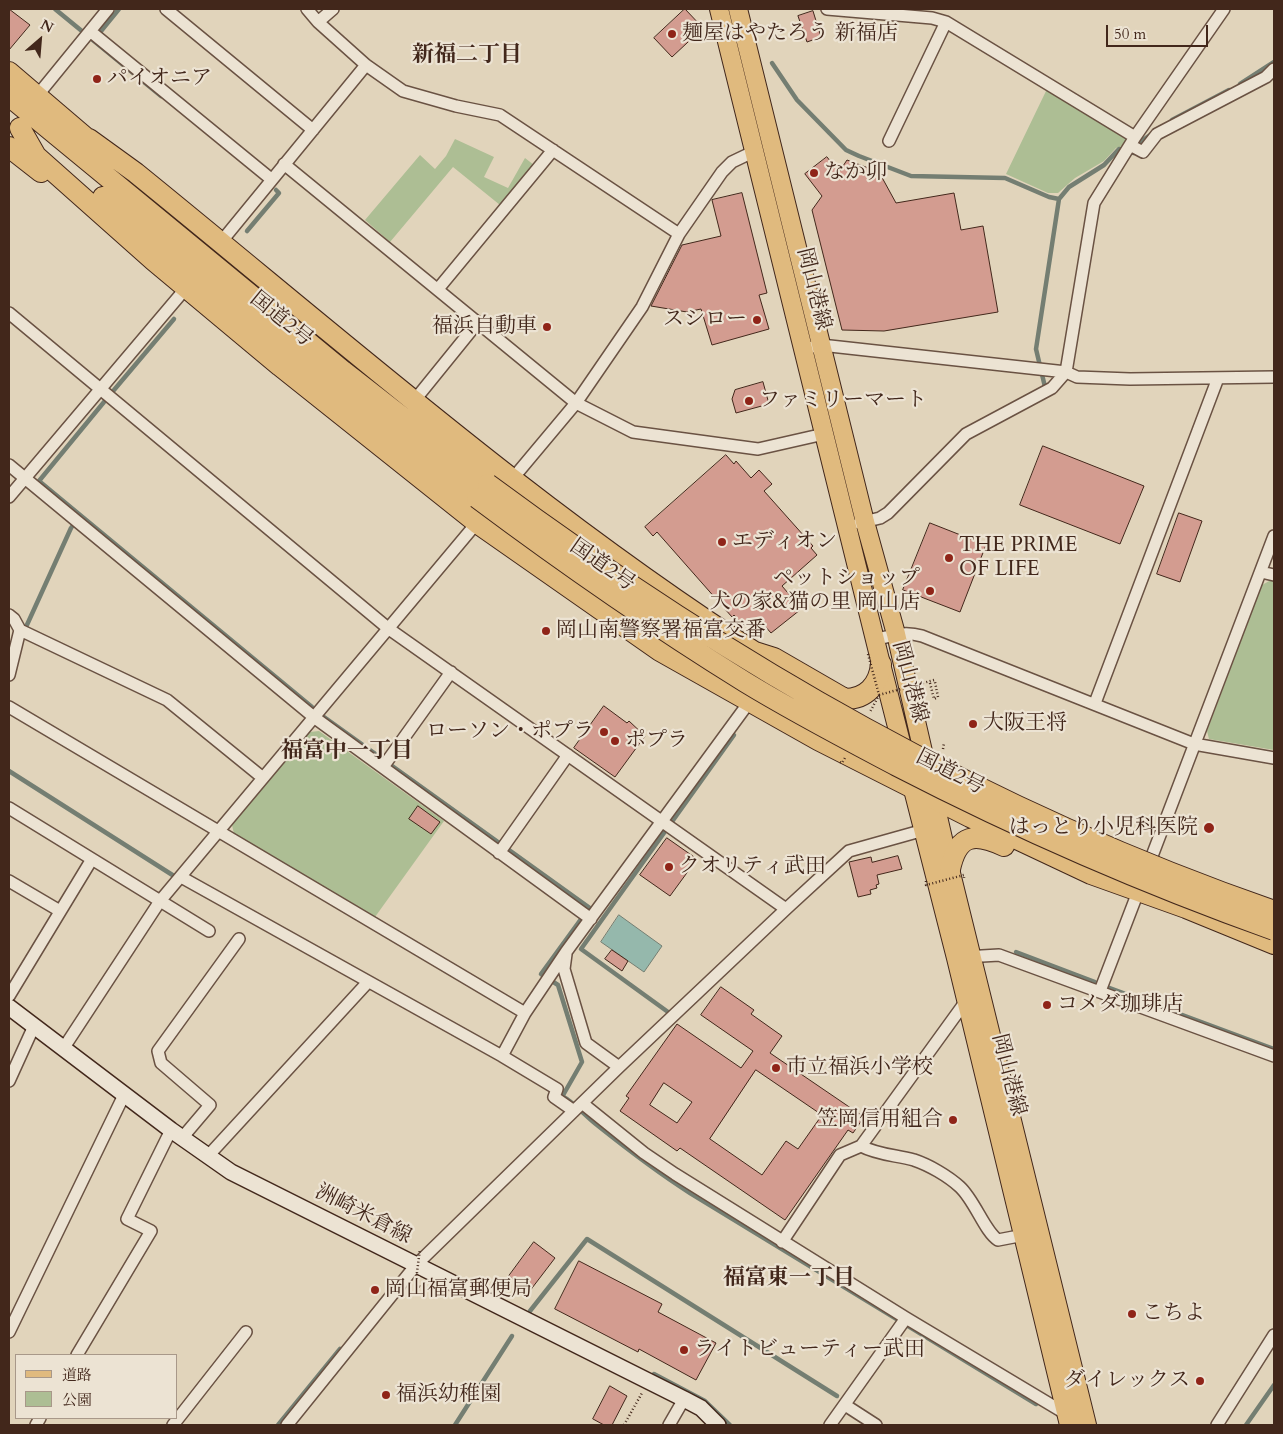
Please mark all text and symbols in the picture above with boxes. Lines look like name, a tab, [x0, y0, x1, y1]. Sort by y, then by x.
north arrow	[15, 15, 65, 65]
text: N	[37, 15, 57, 37]
scale bar	[1108, 15, 1210, 47]
place label: 麺屋はやたろう 新福店	[682, 21, 898, 47]
text: 50 m	[1114, 24, 1146, 44]
marker: 麺屋はやたろう 新福店	[666, 28, 678, 40]
district label: 新福二丁目	[412, 43, 522, 69]
place label: パイオニア	[107, 66, 212, 92]
marker: パイオニア	[91, 73, 103, 85]
place label: なか卯	[824, 160, 887, 186]
marker: なか卯	[808, 167, 820, 179]
street label: 岡山港線	[791, 245, 835, 333]
street label: 国道2号	[244, 287, 318, 353]
place label: スシロー	[663, 307, 747, 333]
place label: 福浜自動車	[432, 314, 537, 340]
marker: スシロー	[751, 314, 763, 326]
marker: 福浜自動車	[541, 321, 553, 333]
place label: ファミリーマート	[759, 388, 927, 414]
marker: ファミリーマート	[743, 395, 755, 407]
place label: エディオン	[732, 529, 837, 555]
place label: THE PRIME OF LIFE	[959, 533, 1077, 583]
street label: 国道2号	[565, 535, 639, 597]
marker: エディオン	[716, 536, 728, 548]
marker: THE PRIME OF LIFE	[943, 552, 955, 564]
place label: ペットショップ 犬の家&猫の里 岡山店	[710, 566, 920, 616]
marker: ペットショップ 犬の家&猫の里 岡山店	[924, 585, 936, 597]
place label: 岡山南警察署福富交番	[556, 618, 766, 644]
marker: 岡山南警察署福富交番	[540, 625, 552, 637]
street label: 岡山港線	[886, 638, 932, 726]
place label: 大阪王将	[983, 711, 1067, 737]
marker: 大阪王将	[967, 718, 979, 730]
place label: ローソン・ポプラ	[426, 719, 594, 745]
marker: ローソン・ポプラ	[598, 726, 610, 738]
place label: ポプラ	[625, 728, 688, 754]
marker: ポプラ	[609, 735, 621, 747]
district label: 福富中一丁目	[281, 739, 413, 765]
street label: 国道2号	[911, 745, 989, 801]
place label: はっとり小児科医院	[1009, 815, 1198, 841]
marker: はっとり小児科医院	[1202, 821, 1216, 835]
place label: クオリティ武田	[679, 854, 826, 880]
marker: クオリティ武田	[663, 861, 675, 873]
place label: コメダ珈琲店	[1057, 992, 1183, 1018]
marker: コメダ珈琲店	[1041, 999, 1053, 1011]
street label: 岡山港線	[986, 1031, 1030, 1119]
place label: 市立福浜小学校	[786, 1055, 933, 1081]
marker: 市立福浜小学校	[770, 1062, 782, 1074]
place label: 笠岡信用組合	[817, 1107, 943, 1133]
marker: 笠岡信用組合	[947, 1114, 959, 1126]
street label: 洲崎米倉線	[311, 1180, 415, 1250]
district label: 福富東一丁目	[723, 1266, 855, 1292]
place label: 岡山福富郵便局	[385, 1277, 532, 1303]
marker: 岡山福富郵便局	[369, 1284, 381, 1296]
place label: こちよ	[1142, 1301, 1205, 1327]
marker: こちよ	[1126, 1308, 1138, 1320]
place label: ライトビューティー武田	[694, 1337, 925, 1363]
marker: ライトビューティー武田	[678, 1344, 690, 1356]
legend	[15, 1354, 178, 1419]
text: 道路	[62, 1365, 92, 1385]
place label: ダイレックス	[1064, 1368, 1190, 1394]
marker: ダイレックス	[1194, 1375, 1206, 1387]
place label: 福浜幼稚園	[396, 1382, 501, 1408]
marker: 福浜幼稚園	[380, 1389, 392, 1401]
text: 公園	[62, 1390, 92, 1410]

